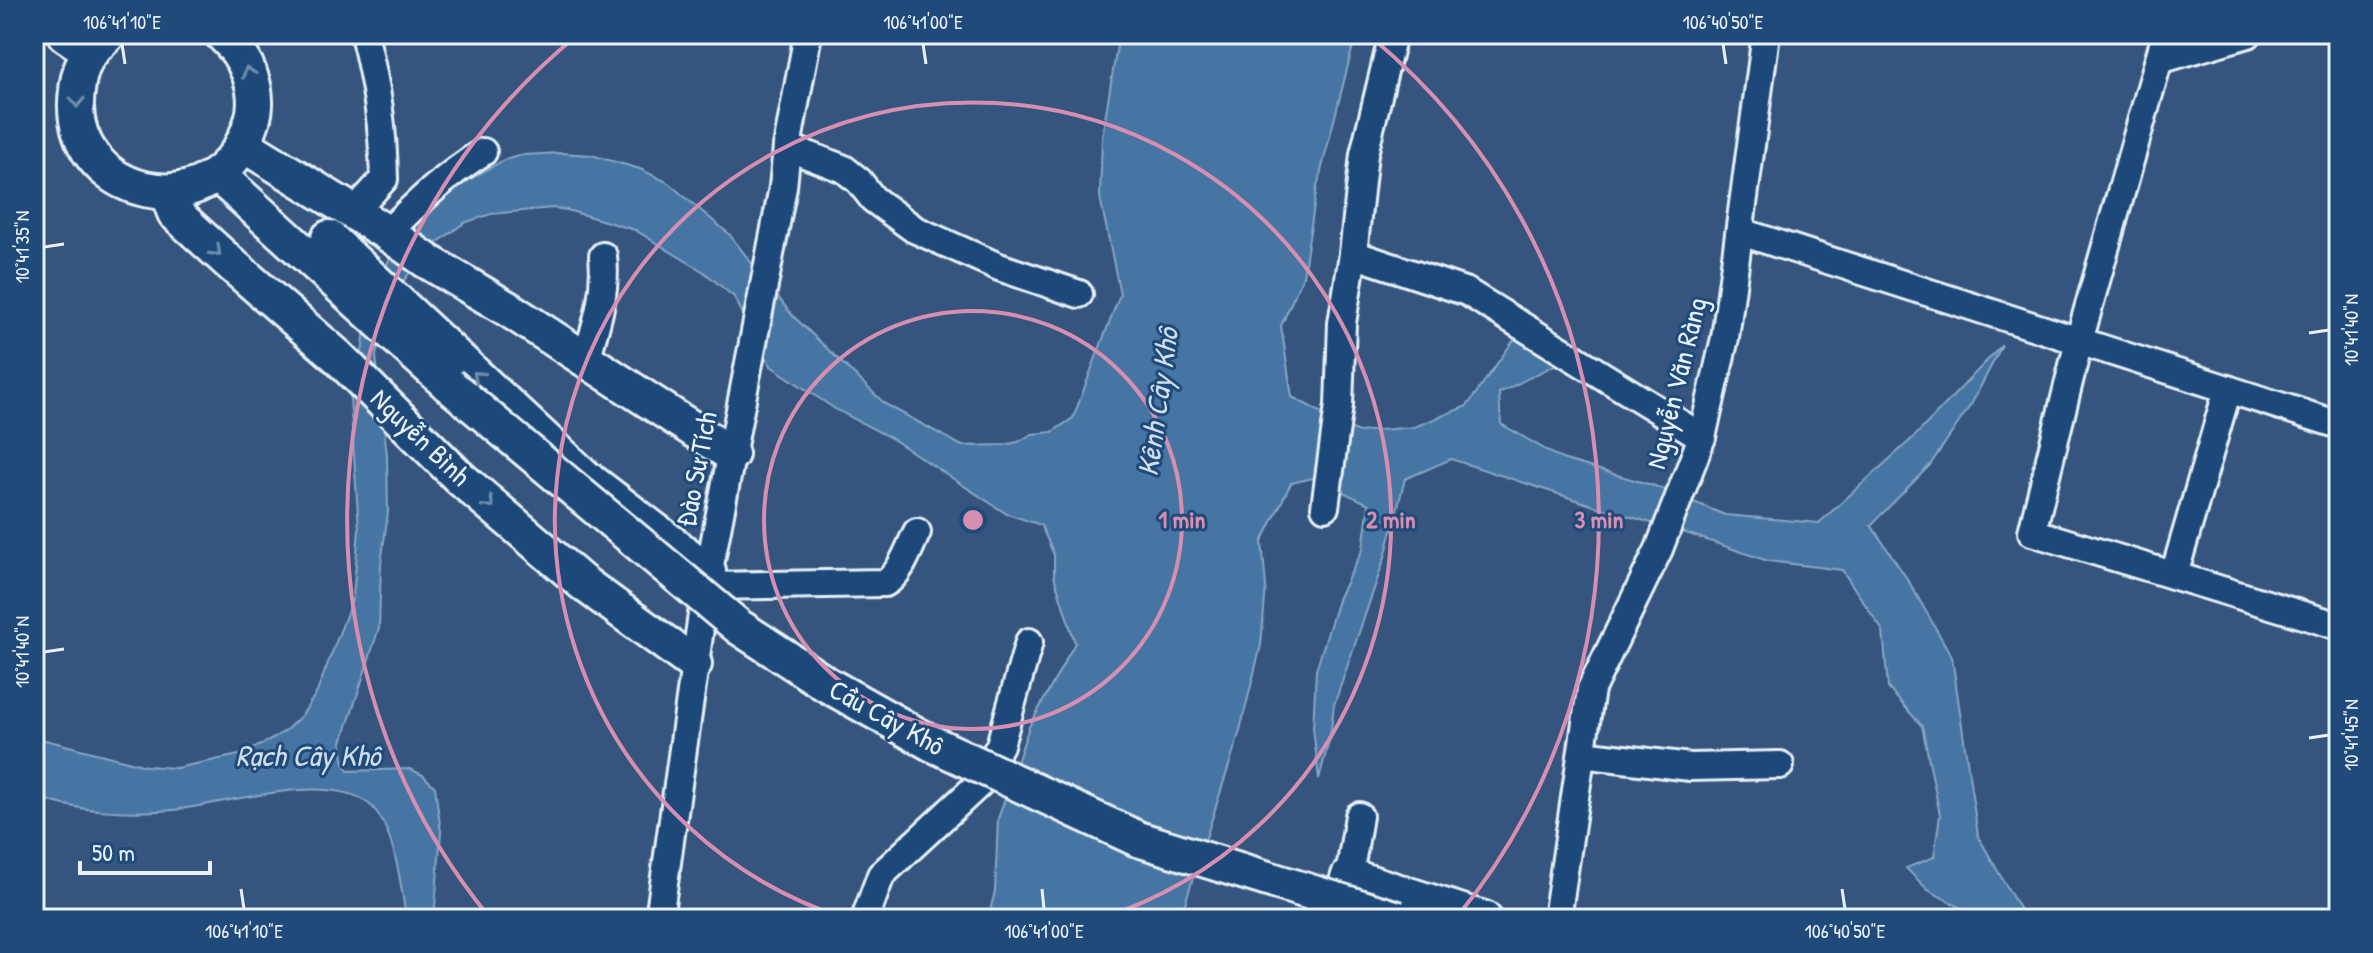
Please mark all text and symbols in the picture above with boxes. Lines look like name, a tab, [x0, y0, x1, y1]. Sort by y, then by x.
text: 106°41'10"E	[83, 8, 161, 35]
text: 106°41'00"E	[883, 8, 963, 35]
text: 106°40'50"E	[1683, 8, 1764, 35]
one-way arrow	[241, 65, 258, 79]
one-way arrow	[68, 96, 86, 109]
text: 10°41'35"N	[8, 210, 35, 284]
one-way arrow	[207, 241, 221, 256]
street label: Nguyễn Văn Ràng	[1636, 293, 1716, 473]
text: 10°41'40"N	[2337, 294, 2364, 366]
water label: Kênh Cây Khô	[1127, 323, 1189, 479]
one-way arrow	[473, 371, 487, 386]
street label: Nguyễn Bình	[363, 380, 480, 494]
street label: Đào Sư Tích	[666, 408, 726, 530]
one-way arrow	[480, 493, 495, 507]
text: 1 min	[1159, 503, 1206, 535]
text: 2 min	[1366, 503, 1416, 535]
text: 3 min	[1575, 503, 1624, 535]
centre of rings	[959, 506, 987, 534]
text: 10°41'40"N	[8, 616, 35, 688]
street label: Cầu Cây Khô	[823, 670, 951, 764]
text: 10°41'45"N	[2337, 699, 2364, 771]
water label: Rạch Cây Khô	[236, 735, 383, 776]
scale bar	[80, 825, 210, 875]
text: 50 m	[92, 836, 135, 868]
text: 106°41'10"E	[205, 917, 283, 944]
text: 106°41'00"E	[1004, 917, 1084, 944]
text: 106°40'50"E	[1805, 917, 1886, 944]

